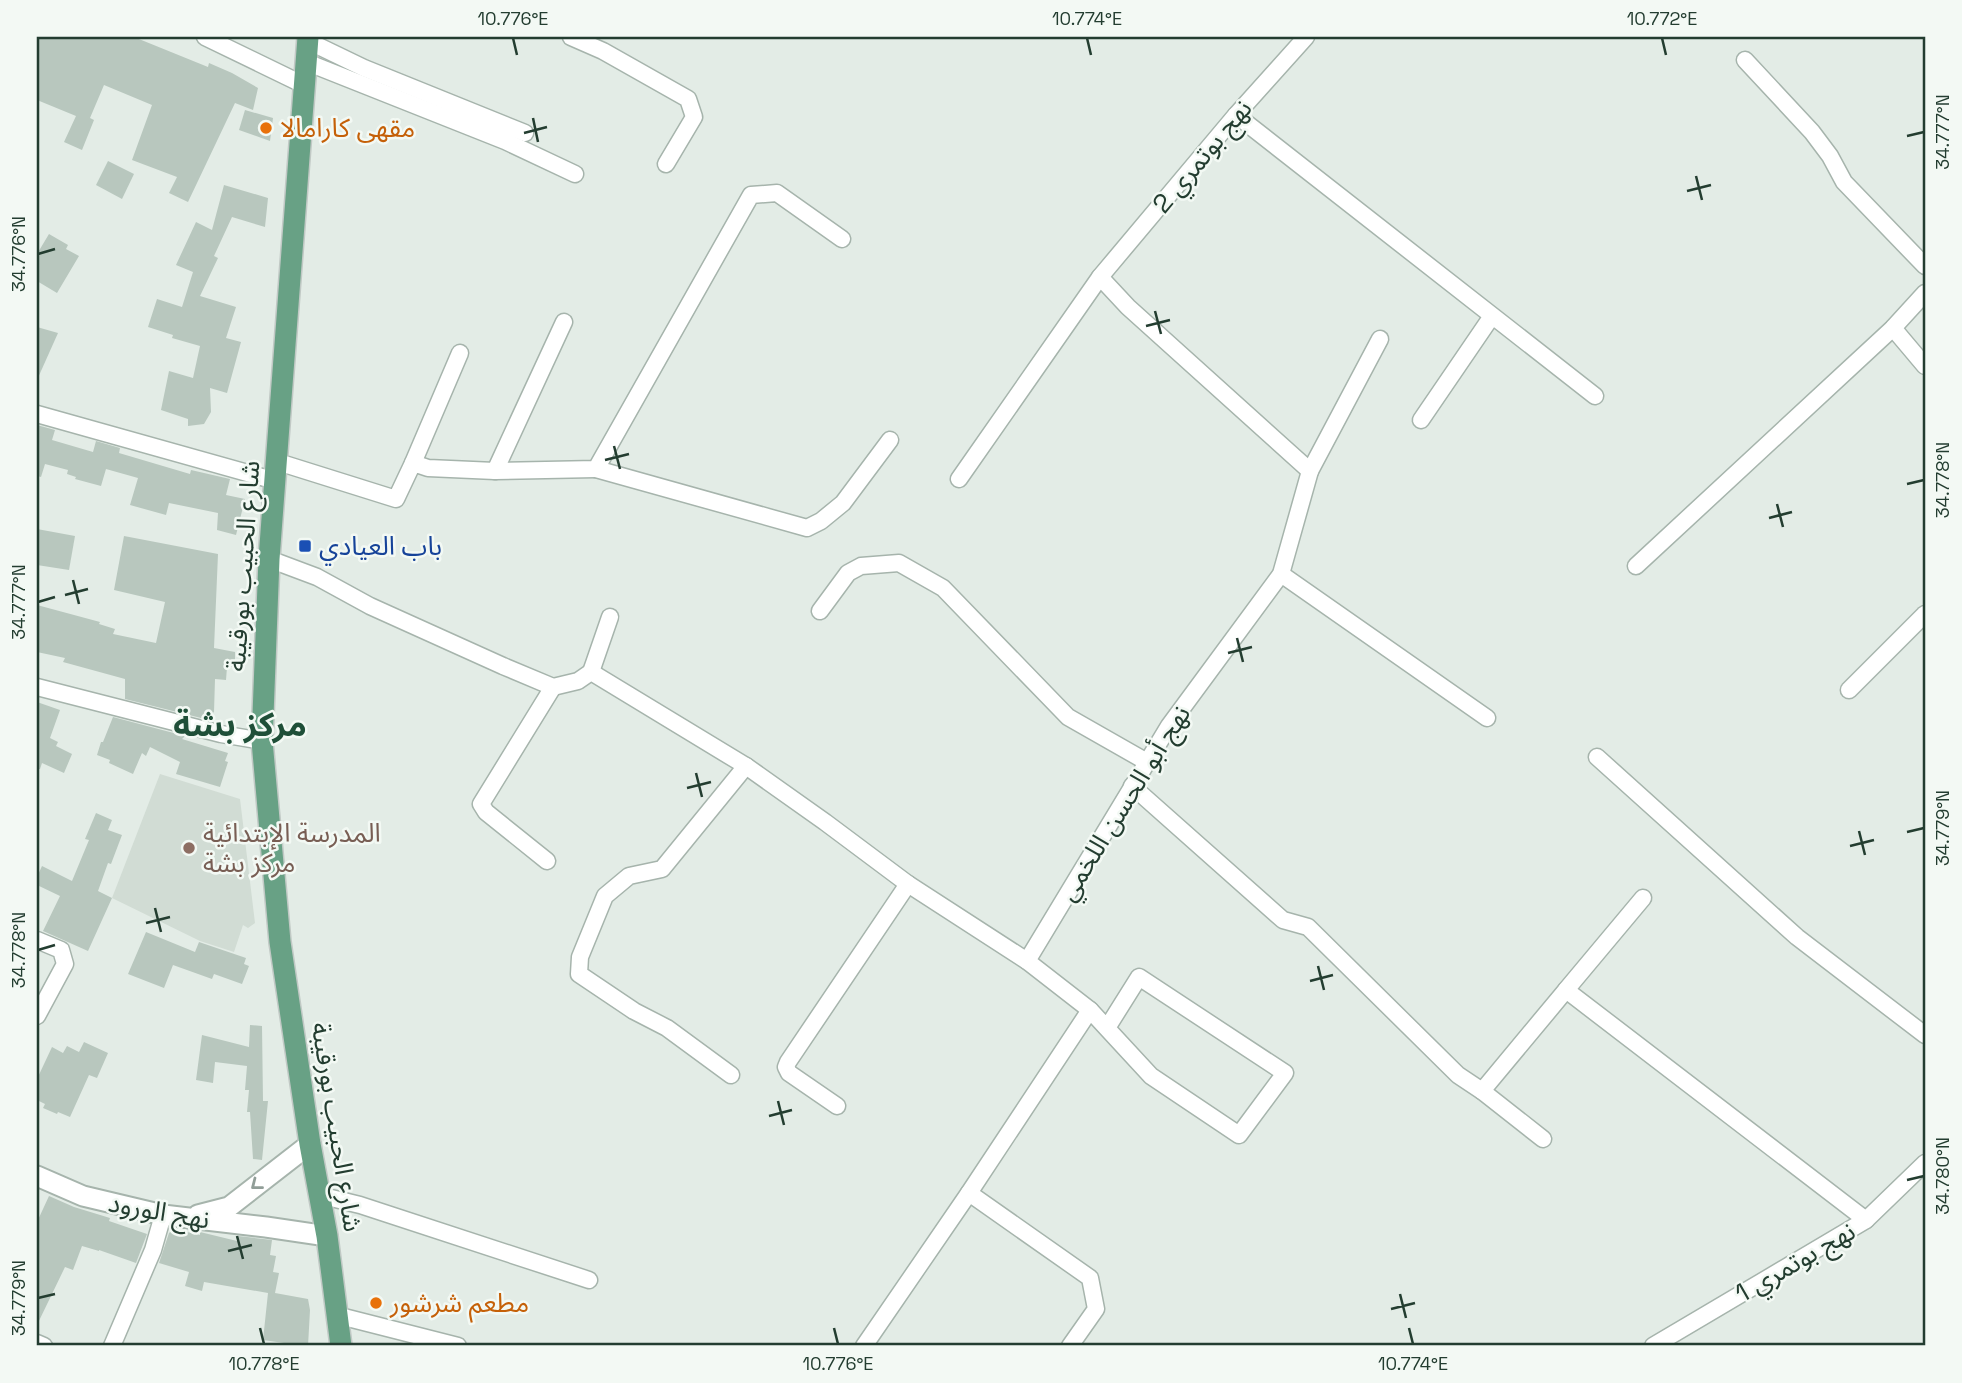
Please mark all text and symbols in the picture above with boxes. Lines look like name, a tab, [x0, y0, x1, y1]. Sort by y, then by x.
text: 10.776°E	[478, 7, 548, 30]
text: 10.774°E	[1052, 7, 1122, 30]
text: 10.772°E	[1627, 7, 1697, 30]
street label: نهج بوتمري 2	[1145, 92, 1262, 222]
text: 34.777°N	[1931, 94, 1954, 170]
place label: مقهى كارامالا	[280, 111, 415, 145]
marker: مقهى كارامالا	[258, 120, 274, 136]
text: 34.776°N	[7, 216, 30, 292]
text: 34.778°N	[1931, 442, 1954, 518]
street label: شارع الحبيب بورقيبة	[219, 459, 269, 673]
place label: باب العيادي	[319, 529, 442, 566]
marker: باب العيادي	[297, 538, 313, 554]
text: 34.777°N	[7, 564, 30, 640]
street label: نهج أبو الحسن اللخمي	[1050, 699, 1200, 909]
district label: مركز بشة	[173, 704, 307, 746]
text: 34.779°N	[1931, 790, 1954, 866]
place label: المدرسة الإبتدائية مركز بشة	[203, 816, 381, 880]
marker: المدرسة الإبتدائية مركز بشة	[181, 840, 197, 856]
text: 34.778°N	[7, 912, 30, 988]
street label: شارع الحبيب بورقيبة	[302, 1020, 370, 1234]
text: 34.780°N	[1931, 1137, 1954, 1215]
one-way arrow	[252, 1177, 264, 1190]
street label: نهج الورود	[105, 1185, 212, 1240]
street label: نهج بوتمري 1	[1729, 1214, 1863, 1313]
text: 34.779°N	[7, 1260, 30, 1336]
place label: مطعم شرشور	[389, 1286, 529, 1323]
marker: مطعم شرشور	[368, 1295, 384, 1311]
text: 10.778°E	[228, 1352, 300, 1375]
text: 10.776°E	[803, 1352, 873, 1375]
text: 10.774°E	[1378, 1352, 1448, 1375]

